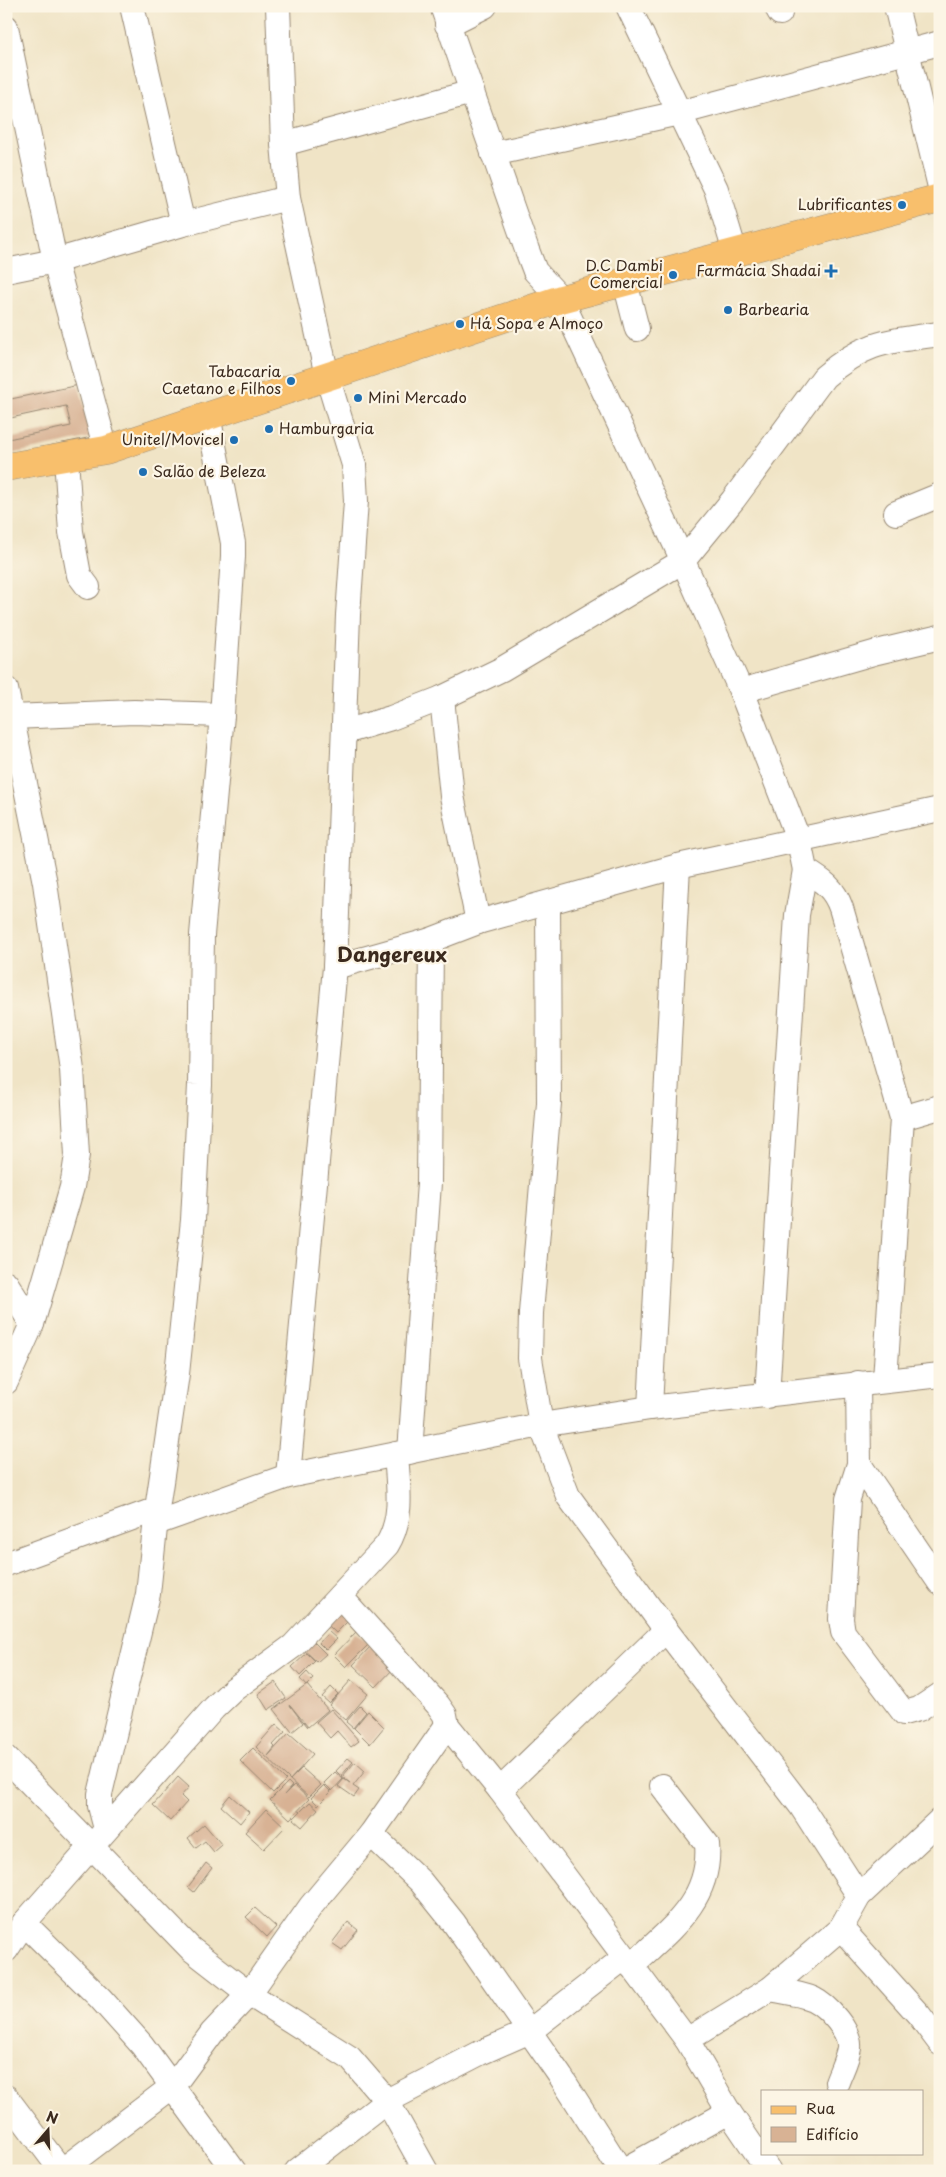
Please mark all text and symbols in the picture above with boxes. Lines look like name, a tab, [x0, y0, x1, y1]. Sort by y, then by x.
place label: Lubrificantes	[798, 192, 892, 215]
marker: Lubrificantes	[896, 199, 908, 211]
place label: D.C Dambi Comercial	[585, 253, 663, 293]
place label: Farmácia Shadai	[696, 258, 821, 281]
marker: Farmácia Shadai	[825, 265, 837, 277]
marker: D.C Dambi Comercial	[667, 269, 679, 281]
place label: Barbearia	[738, 297, 810, 320]
marker: Barbearia	[722, 304, 734, 316]
place label: Há Sopa e Almoço	[470, 311, 603, 334]
marker: Há Sopa e Almoço	[454, 318, 466, 330]
place label: Tabacaria Caetano e Filhos	[162, 359, 282, 399]
marker: Tabacaria Caetano e Filhos	[285, 375, 297, 387]
place label: Mini Mercado	[368, 385, 467, 408]
marker: Mini Mercado	[352, 392, 364, 404]
place label: Hamburgaria	[279, 416, 375, 439]
marker: Hamburgaria	[263, 423, 275, 435]
place label: Unitel/Movicel	[121, 427, 224, 450]
marker: Unitel/Movicel	[228, 434, 240, 446]
place label: Salão de Beleza	[153, 459, 266, 482]
marker: Salão de Beleza	[137, 466, 149, 478]
district label: Dangereux	[337, 939, 447, 969]
legend	[761, 2090, 924, 2154]
text: Rua	[806, 2096, 835, 2119]
north arrow	[22, 2104, 72, 2154]
text: N	[44, 2106, 61, 2129]
text: Edifício	[806, 2122, 859, 2145]

